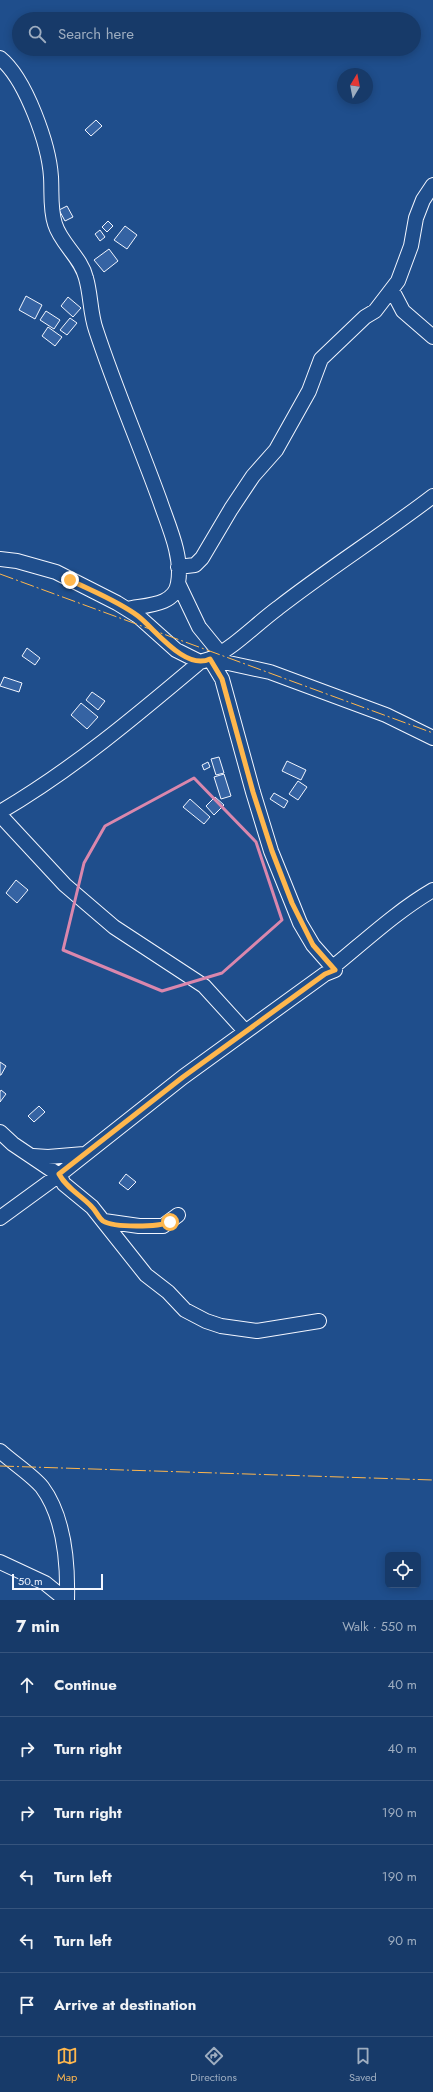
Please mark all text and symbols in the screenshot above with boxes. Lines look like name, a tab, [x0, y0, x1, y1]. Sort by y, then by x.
search box	[12, 12, 421, 56]
icon: search	[26, 23, 48, 45]
text: Search here	[58, 23, 134, 45]
north arrow	[337, 68, 373, 104]
route end	[61, 571, 79, 589]
route start	[161, 1213, 179, 1231]
map controls	[385, 1552, 421, 1588]
button: locate	[385, 1552, 421, 1588]
scale bar	[12, 1572, 103, 1591]
text: 50 m	[18, 1573, 43, 1589]
text: 7 min	[16, 1614, 60, 1638]
text: Walk · 550 m	[342, 1617, 417, 1636]
icon: ahead	[16, 1674, 38, 1696]
text: Continue	[54, 1674, 117, 1696]
text: 40 m	[388, 1675, 417, 1694]
icon: right	[16, 1738, 38, 1760]
text: Turn right	[54, 1738, 122, 1760]
text: 40 m	[388, 1739, 417, 1758]
icon: right	[16, 1802, 38, 1824]
text: Turn right	[54, 1802, 122, 1824]
text: 190 m	[382, 1803, 417, 1822]
icon: left	[16, 1866, 38, 1888]
text: Turn left	[54, 1866, 112, 1888]
text: 190 m	[382, 1867, 417, 1886]
icon: left	[16, 1930, 38, 1952]
text: Turn left	[54, 1930, 112, 1952]
text: 90 m	[388, 1931, 417, 1950]
icon: arrive	[16, 1994, 38, 2016]
text: Arrive at destination	[54, 1994, 196, 2016]
tab: Map	[56, 2045, 78, 2085]
tab: Directions	[190, 2045, 237, 2085]
tab: Saved	[349, 2045, 377, 2085]

